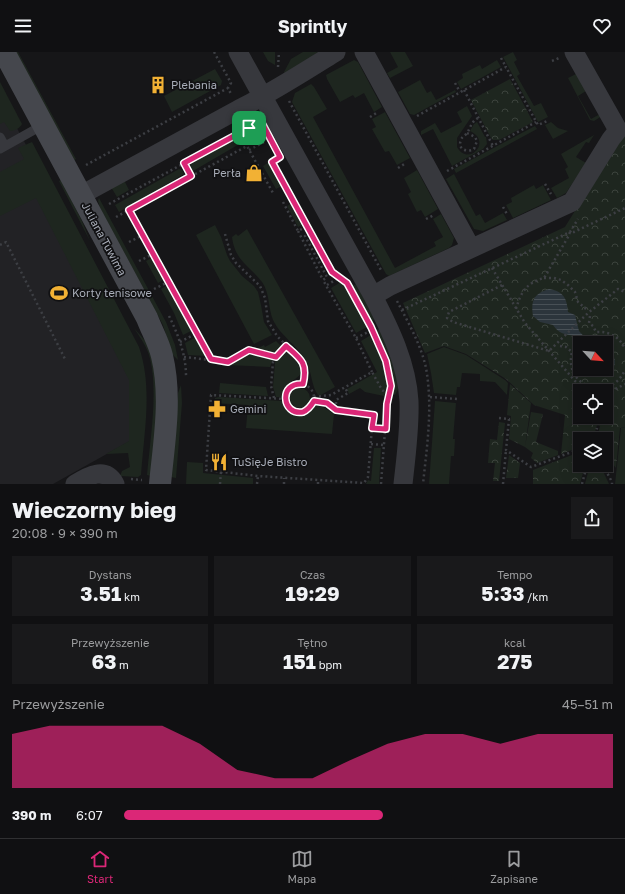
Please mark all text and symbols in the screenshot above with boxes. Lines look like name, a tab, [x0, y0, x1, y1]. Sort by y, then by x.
icon: menu	[12, 15, 34, 37]
text: Sprintly	[278, 15, 347, 37]
icon: heart	[591, 15, 613, 37]
building icon: Plebania	[148, 75, 168, 95]
place label: Plebania	[171, 78, 217, 91]
pin	[232, 111, 266, 145]
icon: arrive	[238, 117, 260, 139]
shop icon: Perła	[244, 163, 264, 183]
place label: Perła	[213, 166, 241, 179]
street label: Juliana Tuwima	[80, 200, 129, 278]
sports icon: Korty tenisowe	[49, 283, 69, 303]
place label: Korty tenisowe	[72, 286, 152, 299]
north arrow	[573, 336, 613, 376]
map controls	[573, 336, 613, 472]
button: locate	[573, 384, 613, 424]
pharmacy icon: Gemini	[207, 399, 227, 419]
place label: Gemini	[230, 402, 267, 415]
button: layers	[573, 432, 613, 472]
restaurant icon: TuSięJe Bistro	[209, 452, 229, 472]
place label: TuSięJe Bistro	[232, 455, 308, 468]
text: Wieczorny bieg	[12, 496, 176, 523]
button: share	[571, 497, 613, 539]
text: 20:08 · 9 × 390 m	[12, 525, 118, 541]
text: Dystans	[89, 568, 132, 581]
text: Czas	[300, 568, 325, 581]
text: Tempo	[497, 568, 532, 581]
text: 3.51	[80, 581, 121, 605]
text: 19:29	[285, 581, 340, 605]
text: 5:33	[481, 581, 524, 605]
text: km	[121, 590, 140, 603]
text: /km	[524, 590, 548, 603]
text: Przewyższenie	[71, 636, 149, 649]
text: Tętno	[298, 636, 327, 649]
text: kcal	[504, 636, 526, 649]
text: 63	[91, 649, 116, 673]
text: 151	[283, 649, 316, 673]
text: 275	[497, 649, 532, 673]
text: m	[116, 658, 129, 671]
text: bpm	[316, 658, 342, 671]
text: Przewyższenie	[12, 696, 105, 712]
text: 45–51 m	[562, 696, 613, 712]
text: 390 m	[12, 807, 51, 823]
text: 6:07	[76, 807, 103, 823]
tab: Start	[87, 848, 113, 885]
tab: Mapa	[287, 848, 316, 885]
tab: Zapisane	[490, 848, 538, 885]

